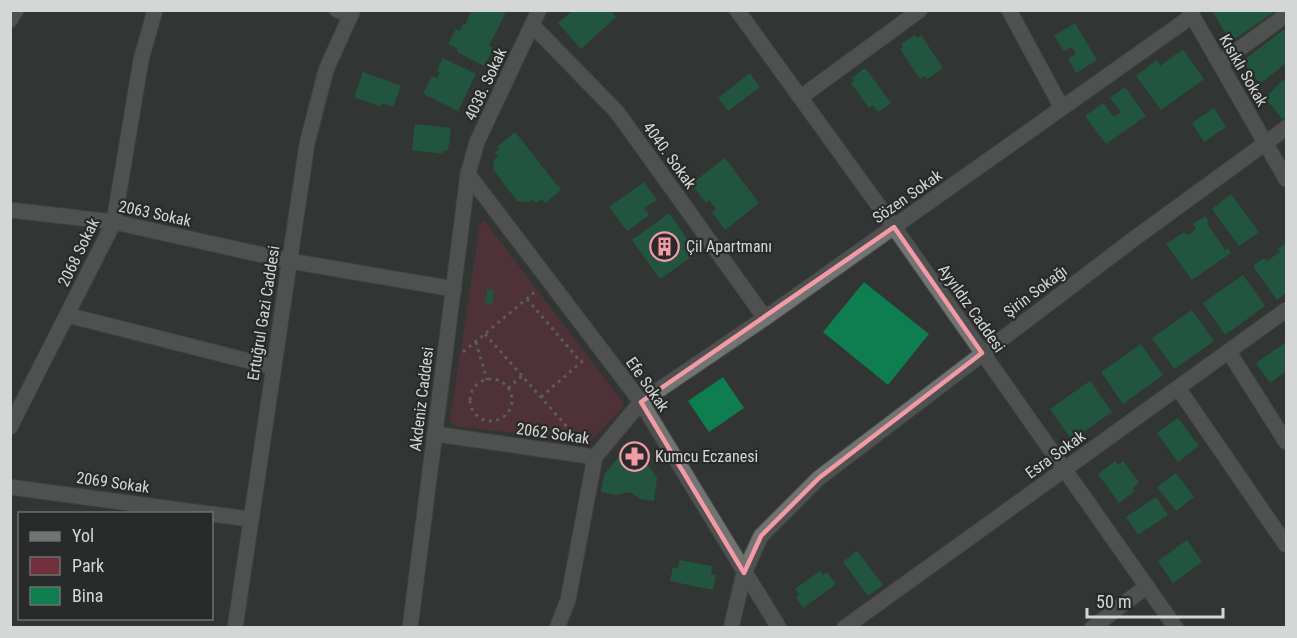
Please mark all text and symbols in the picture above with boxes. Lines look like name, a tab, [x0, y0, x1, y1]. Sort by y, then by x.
street label: Kısıklı Sokak	[1215, 31, 1272, 110]
street label: 4038. Sokak	[460, 44, 511, 124]
street label: 4040. Sokak	[639, 118, 701, 193]
street label: Sözen Sokak	[869, 165, 946, 227]
street label: 2063 Sokak	[117, 197, 194, 231]
street label: 2068 Sokak	[54, 214, 103, 289]
building icon: Çil Apartmanı	[649, 230, 681, 262]
place label: Çil Apartmanı	[686, 237, 772, 256]
street label: Ertuğrul Gazi Caddesi	[243, 244, 284, 382]
street label: Ayyıldız Caddesi	[934, 261, 1009, 356]
street label: Şirin Sokağı	[1000, 261, 1071, 321]
street label: Akdeniz Caddesi	[406, 346, 437, 452]
street label: Efe Sokak	[622, 353, 674, 416]
street label: 2062 Sokak	[515, 419, 592, 448]
street label: Esra Sokak	[1022, 426, 1090, 483]
pharmacy icon: Kumcu Eczanesi	[618, 440, 650, 472]
place label: Kumcu Eczanesi	[655, 447, 758, 466]
street label: 2069 Sokak	[75, 468, 152, 497]
legend	[18, 512, 213, 620]
text: Yol	[72, 525, 94, 546]
text: Park	[72, 555, 104, 576]
scale bar	[1087, 581, 1224, 619]
text: Bina	[72, 585, 103, 606]
text: 50 m	[1096, 591, 1131, 612]

